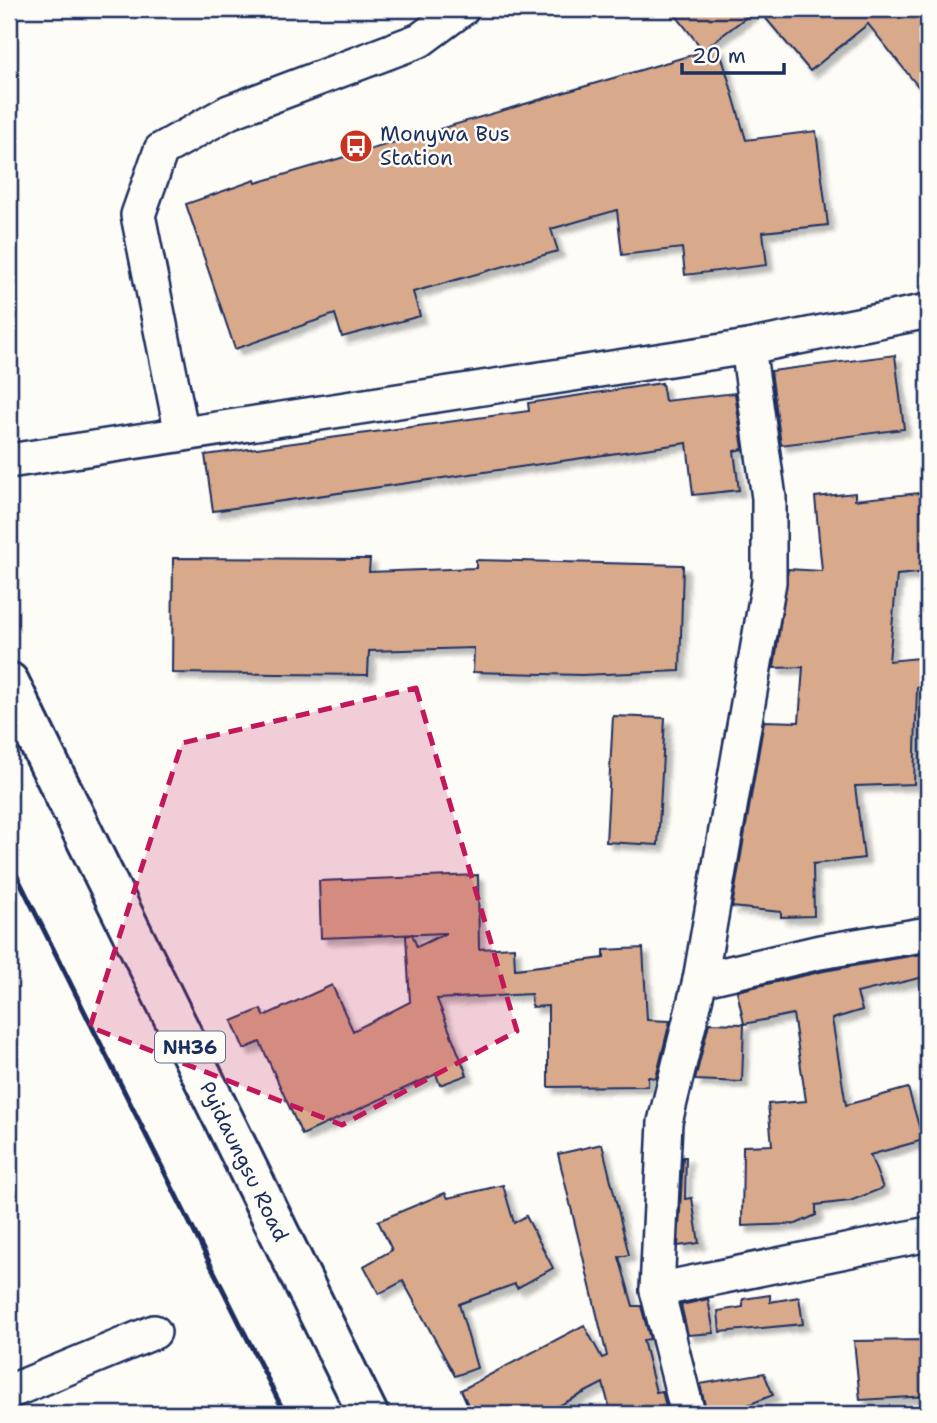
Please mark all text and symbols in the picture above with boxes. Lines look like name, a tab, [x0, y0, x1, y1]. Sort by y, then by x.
scale bar	[682, 32, 783, 76]
text: 20 m	[692, 42, 746, 70]
place label: Monywa Bus Station	[380, 120, 510, 172]
bus stop icon: Monywa Bus Station	[337, 127, 375, 165]
road number: NH36	[155, 1032, 225, 1063]
street label: Pyidaungsu Road	[193, 1077, 295, 1246]

